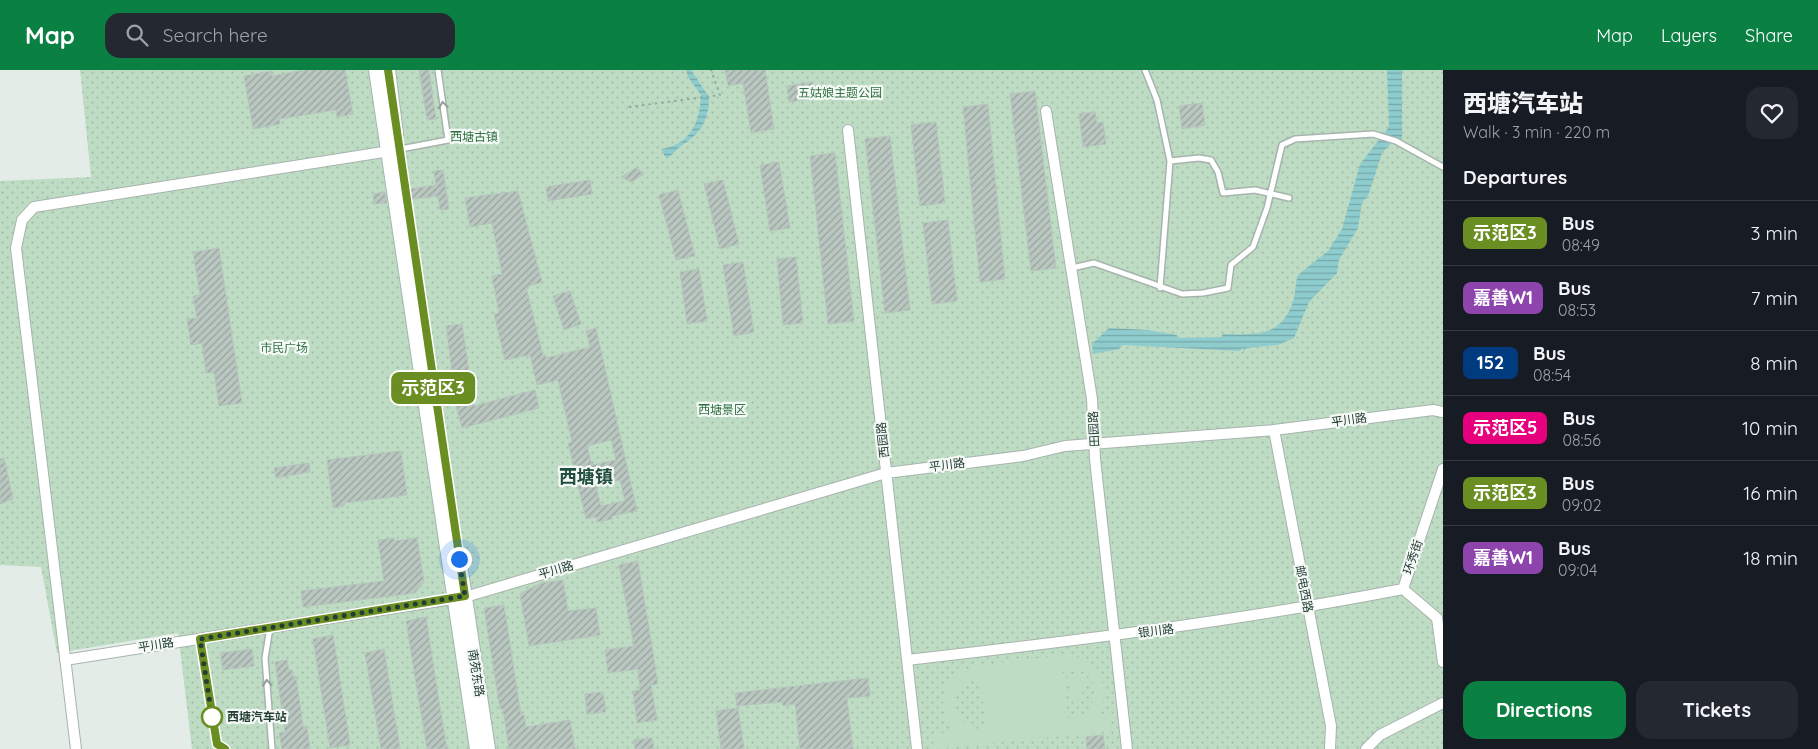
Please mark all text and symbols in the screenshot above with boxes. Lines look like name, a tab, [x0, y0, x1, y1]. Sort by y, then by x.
search box	[105, 13, 455, 58]
text: Map	[25, 20, 75, 50]
icon: search	[123, 21, 151, 49]
text: Search here	[163, 23, 268, 47]
text: Map	[1596, 24, 1633, 47]
text: Layers	[1661, 24, 1717, 47]
text: Share	[1745, 24, 1793, 47]
park label: 五姑娘主题公园	[798, 85, 882, 100]
button: heart	[1746, 87, 1798, 139]
text: 西塘汽车站	[1463, 88, 1583, 118]
one-way arrow	[438, 101, 449, 109]
text: Walk · 3 min · 220 m	[1463, 122, 1610, 142]
park label: 西塘古镇	[450, 129, 498, 144]
text: Departures	[1463, 165, 1567, 189]
text: Bus	[1562, 211, 1594, 235]
text: 示范区3	[1473, 221, 1537, 244]
text: 3 min	[1750, 221, 1798, 245]
text: 08:49	[1562, 235, 1600, 255]
text: Bus	[1558, 276, 1591, 300]
text: 嘉善W1	[1473, 286, 1533, 309]
text: 7 min	[1751, 286, 1798, 310]
text: 08:53	[1558, 300, 1596, 320]
park label: 市民广场	[260, 340, 308, 355]
text: Bus	[1533, 341, 1566, 365]
text: 152	[1477, 351, 1504, 374]
text: 8 min	[1750, 351, 1798, 375]
text: 08:54	[1533, 365, 1571, 385]
line badge: 示范区3	[398, 372, 468, 404]
text: 示范区3	[401, 376, 465, 399]
park label: 西塘景区	[698, 402, 746, 417]
text: Bus	[1562, 406, 1595, 430]
street label: 平川路	[1330, 410, 1368, 429]
street label: 田园路	[1085, 411, 1102, 447]
text: 示范区5	[1473, 416, 1537, 439]
text: 10 min	[1742, 416, 1798, 440]
street label: 西园路	[873, 421, 892, 459]
text: 08:56	[1562, 430, 1601, 450]
street label: 平川路	[928, 455, 966, 474]
district label: 西塘镇	[559, 465, 613, 488]
text: Bus	[1562, 471, 1594, 495]
text: 示范区3	[1473, 481, 1537, 504]
text: 16 min	[1743, 481, 1798, 505]
text: 09:02	[1562, 495, 1602, 515]
text: Bus	[1558, 536, 1591, 560]
street label: 环秀街	[1400, 537, 1425, 576]
text: 嘉善W1	[1473, 546, 1533, 569]
text: 18 min	[1743, 546, 1798, 570]
your location	[447, 547, 472, 572]
street label: 平川路	[536, 557, 575, 582]
text: 09:04	[1558, 560, 1597, 580]
street label: 邮电西路	[1293, 564, 1316, 614]
street label: 银川路	[1137, 621, 1175, 640]
street label: 平川路	[137, 634, 175, 655]
street label: 南苑东路	[465, 648, 488, 698]
one-way arrow	[261, 679, 272, 687]
button: Directions	[1463, 681, 1626, 739]
button: Tickets	[1636, 681, 1798, 739]
marker: 西塘汽车站	[201, 706, 223, 728]
place label: 西塘汽车站	[227, 709, 287, 724]

